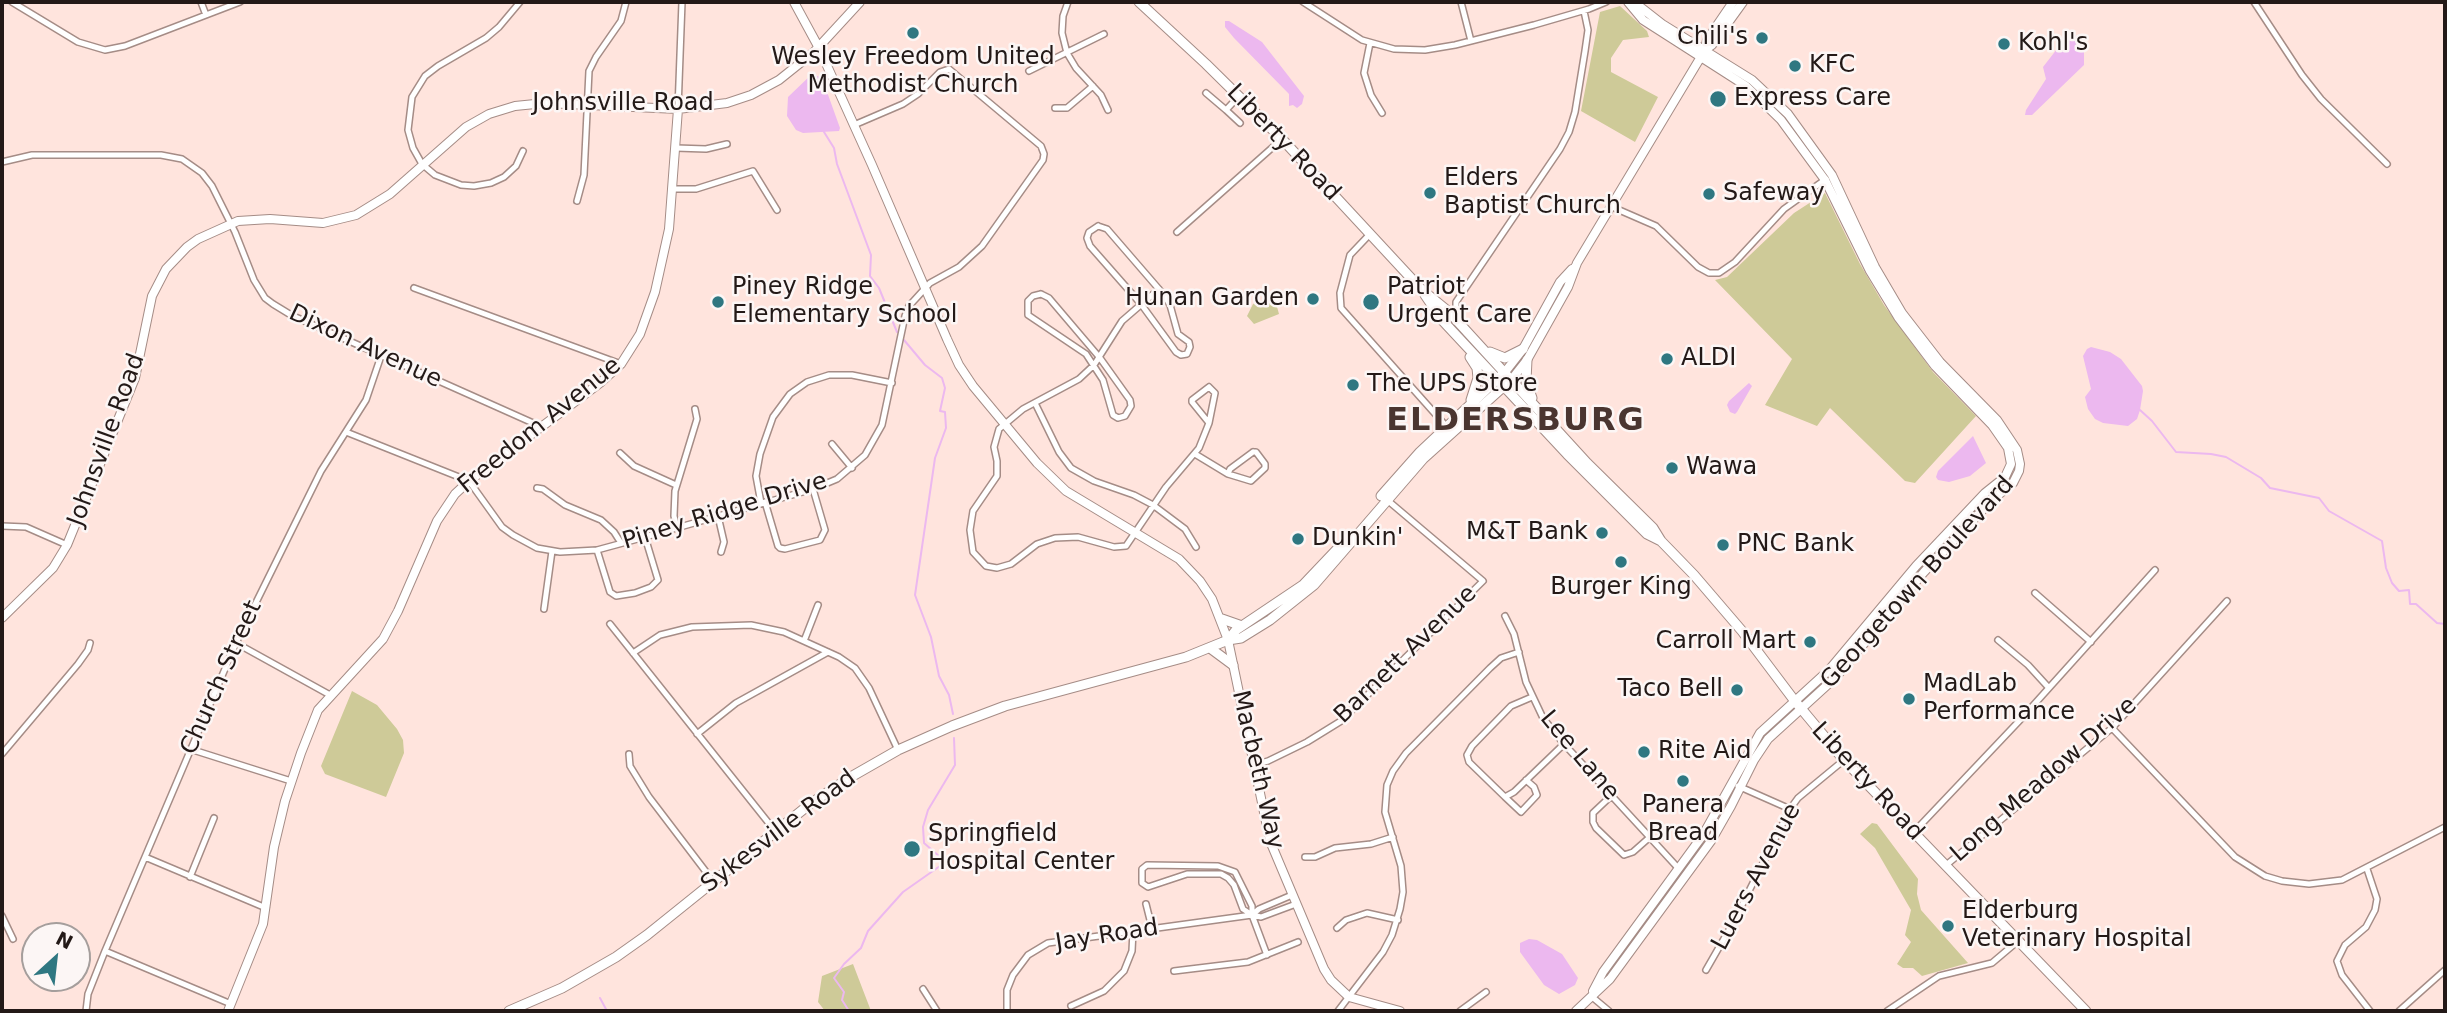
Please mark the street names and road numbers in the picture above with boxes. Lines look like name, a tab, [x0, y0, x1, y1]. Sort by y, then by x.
street label: Liberty Road	[1220, 79, 1346, 207]
street label: Johnsville Road	[532, 90, 714, 118]
street label: Dixon Avenue	[284, 299, 446, 395]
street label: Johnsville Road	[62, 350, 152, 530]
street label: Freedom Avenue	[453, 352, 627, 500]
street label: Piney Ridge Drive	[619, 467, 831, 557]
street label: Georgetown Boulevard	[1815, 471, 2021, 695]
street label: Barnett Avenue	[1329, 580, 1483, 730]
street label: Church Street	[175, 597, 269, 759]
street label: Macbeth Way	[1225, 688, 1289, 852]
street label: Long Meadow Drive	[1945, 691, 2143, 869]
street label: Lee Lane	[1533, 705, 1625, 807]
street label: Liberty Road	[1805, 717, 1929, 847]
street label: Sykesville Road	[696, 764, 862, 900]
street label: Luers Avenue	[1706, 799, 1808, 955]
street label: Jay Road	[1053, 914, 1161, 958]

